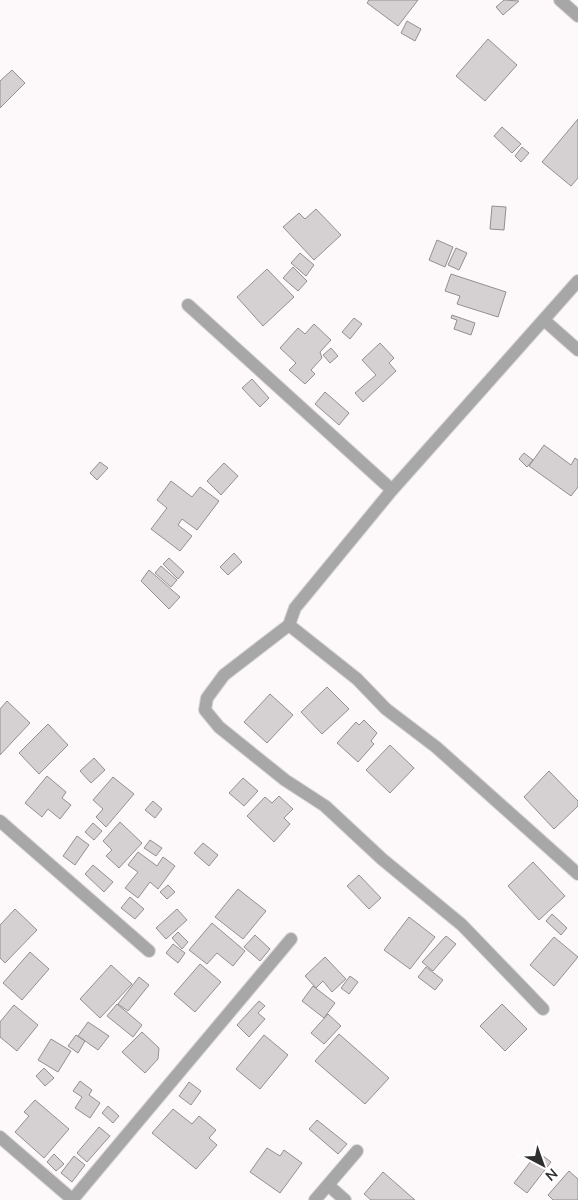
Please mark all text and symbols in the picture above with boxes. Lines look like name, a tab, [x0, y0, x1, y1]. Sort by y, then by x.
north arrow	[518, 1140, 568, 1190]
text: N	[542, 1165, 561, 1185]

